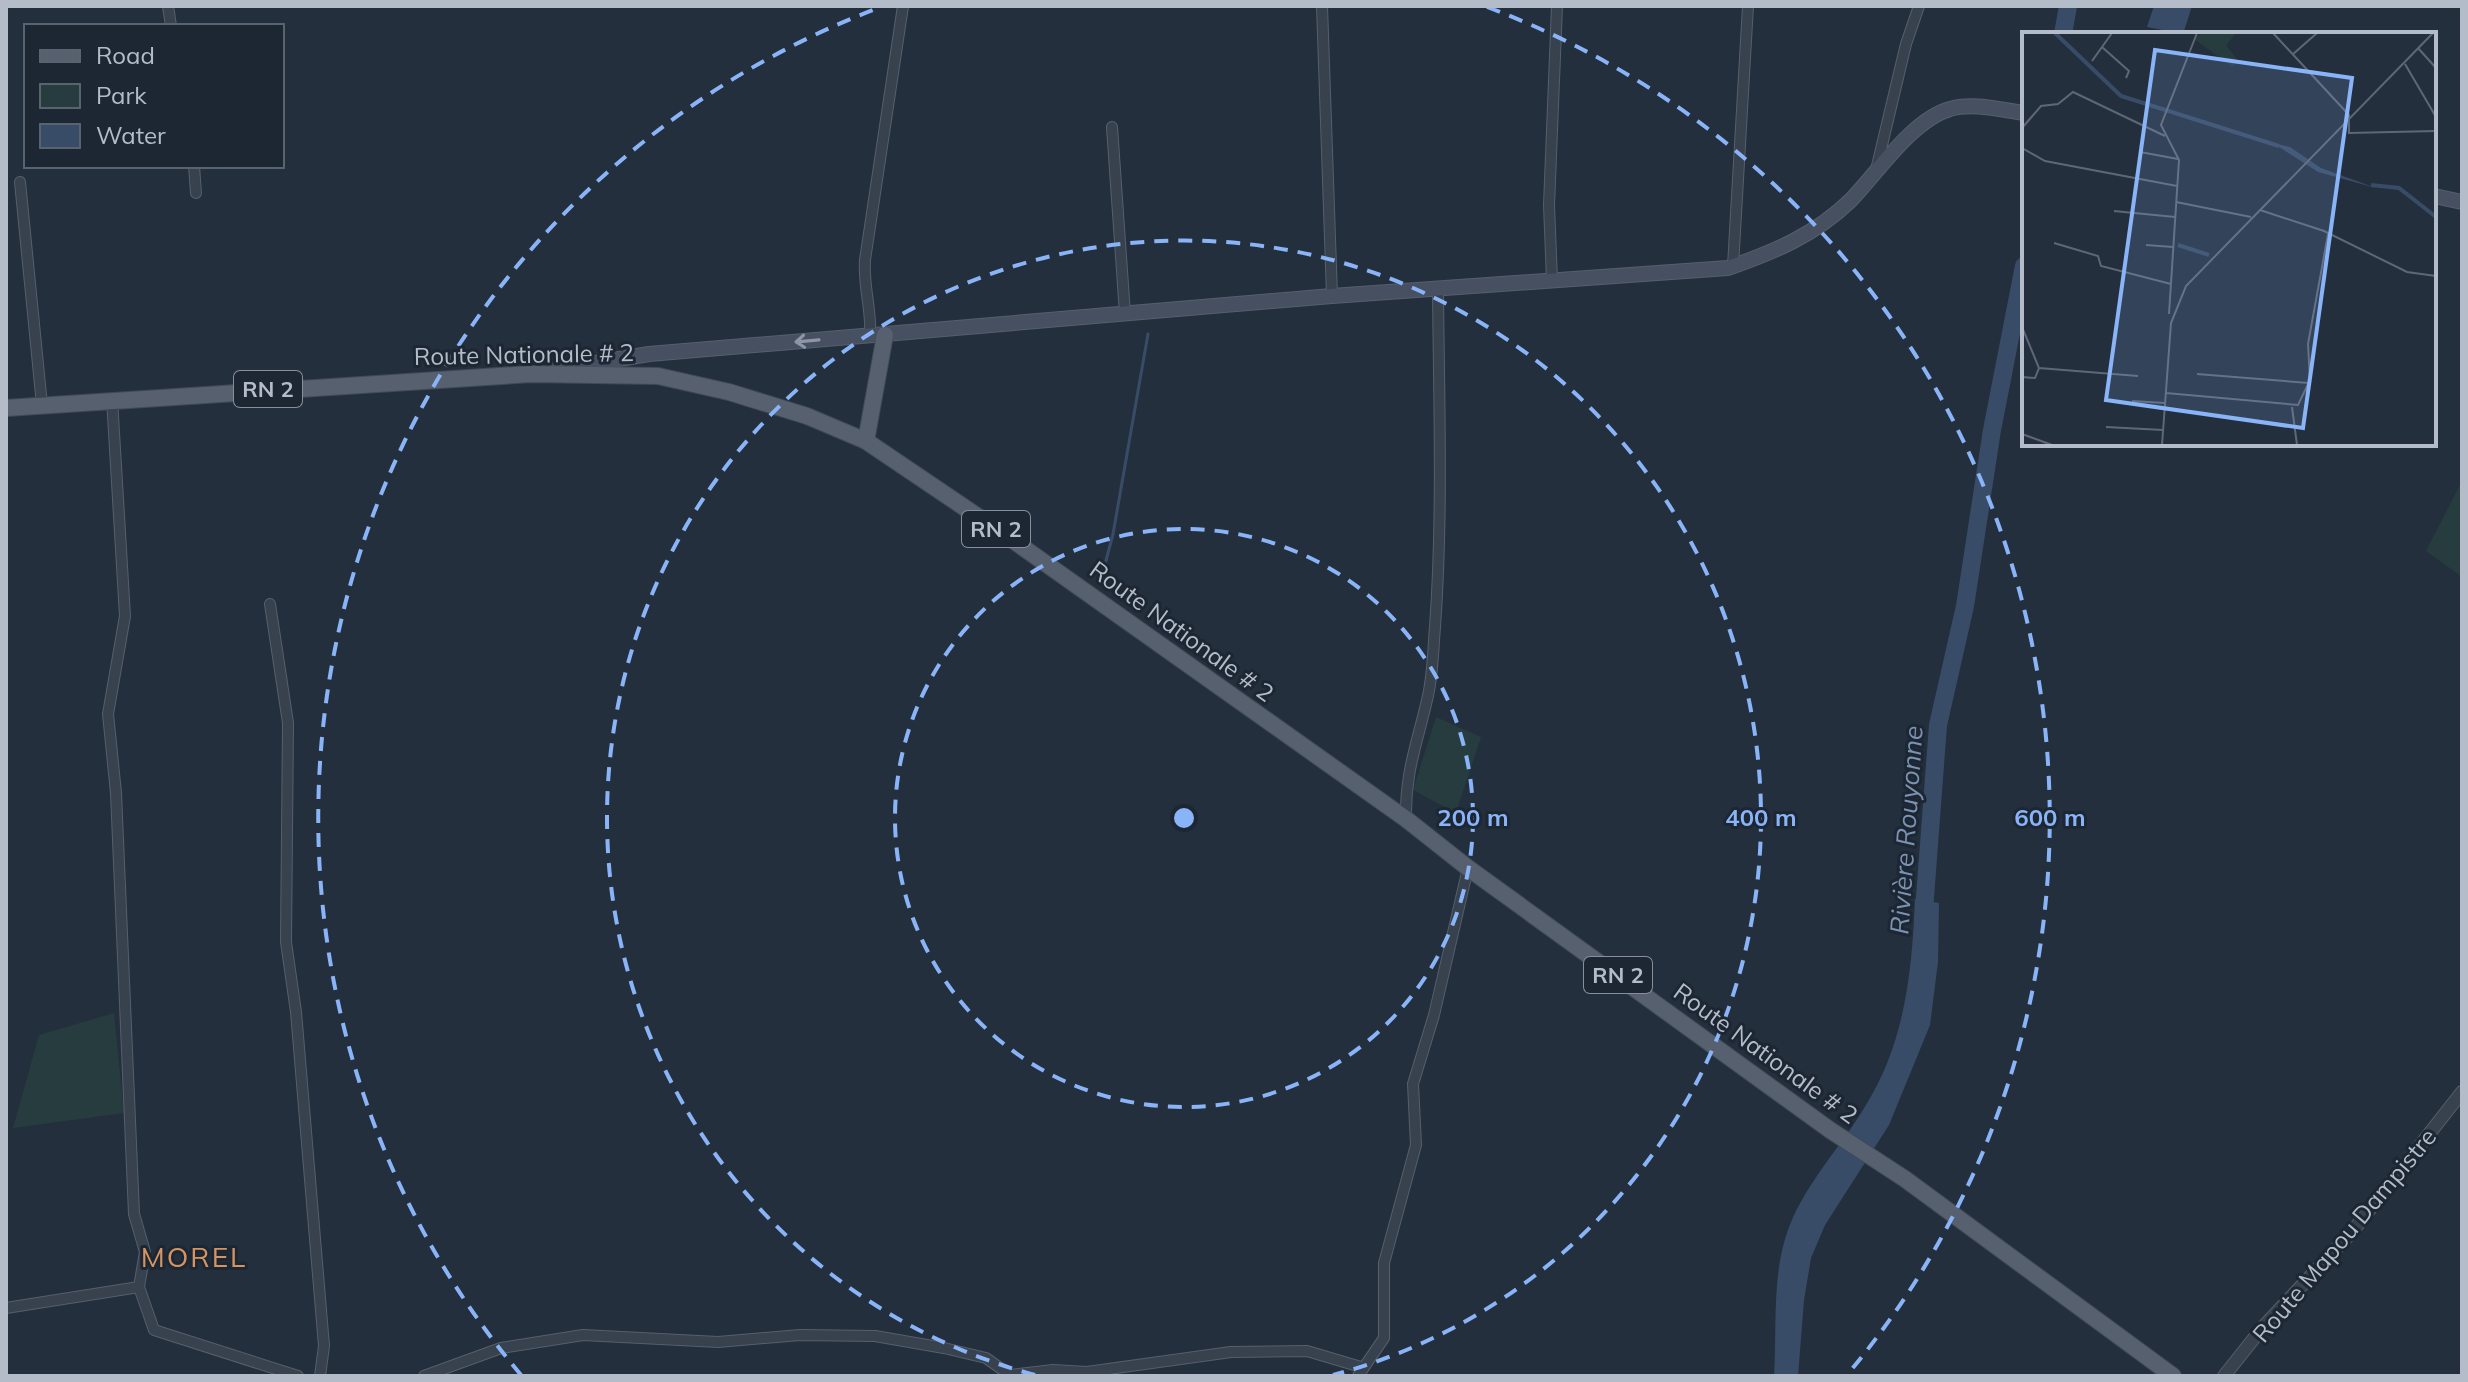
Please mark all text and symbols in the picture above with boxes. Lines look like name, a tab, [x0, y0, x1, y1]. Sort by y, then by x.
legend	[24, 24, 284, 168]
inset map	[2022, 32, 2436, 446]
text: Road	[96, 40, 155, 70]
text: Park	[96, 80, 147, 110]
text: Water	[96, 120, 166, 150]
one-way arrow	[794, 333, 821, 348]
street label: Route Nationale # 2	[414, 337, 634, 371]
road number: RN 2	[234, 371, 302, 407]
road number: RN 2	[962, 511, 1030, 547]
street label: Route Nationale # 2	[1084, 554, 1280, 708]
water label: Rivière Rouyonne	[1882, 725, 1930, 935]
text: 200 m	[1437, 802, 1509, 832]
text: 400 m	[1725, 802, 1797, 832]
text: 600 m	[2014, 802, 2086, 832]
centre of rings	[1170, 804, 1198, 832]
road number: RN 2	[1584, 957, 1652, 993]
street label: Route Nationale # 2	[1668, 976, 1864, 1130]
street label: Route Mapou Dampistre	[2246, 1122, 2442, 1348]
district label: MOREL	[141, 1239, 247, 1274]

